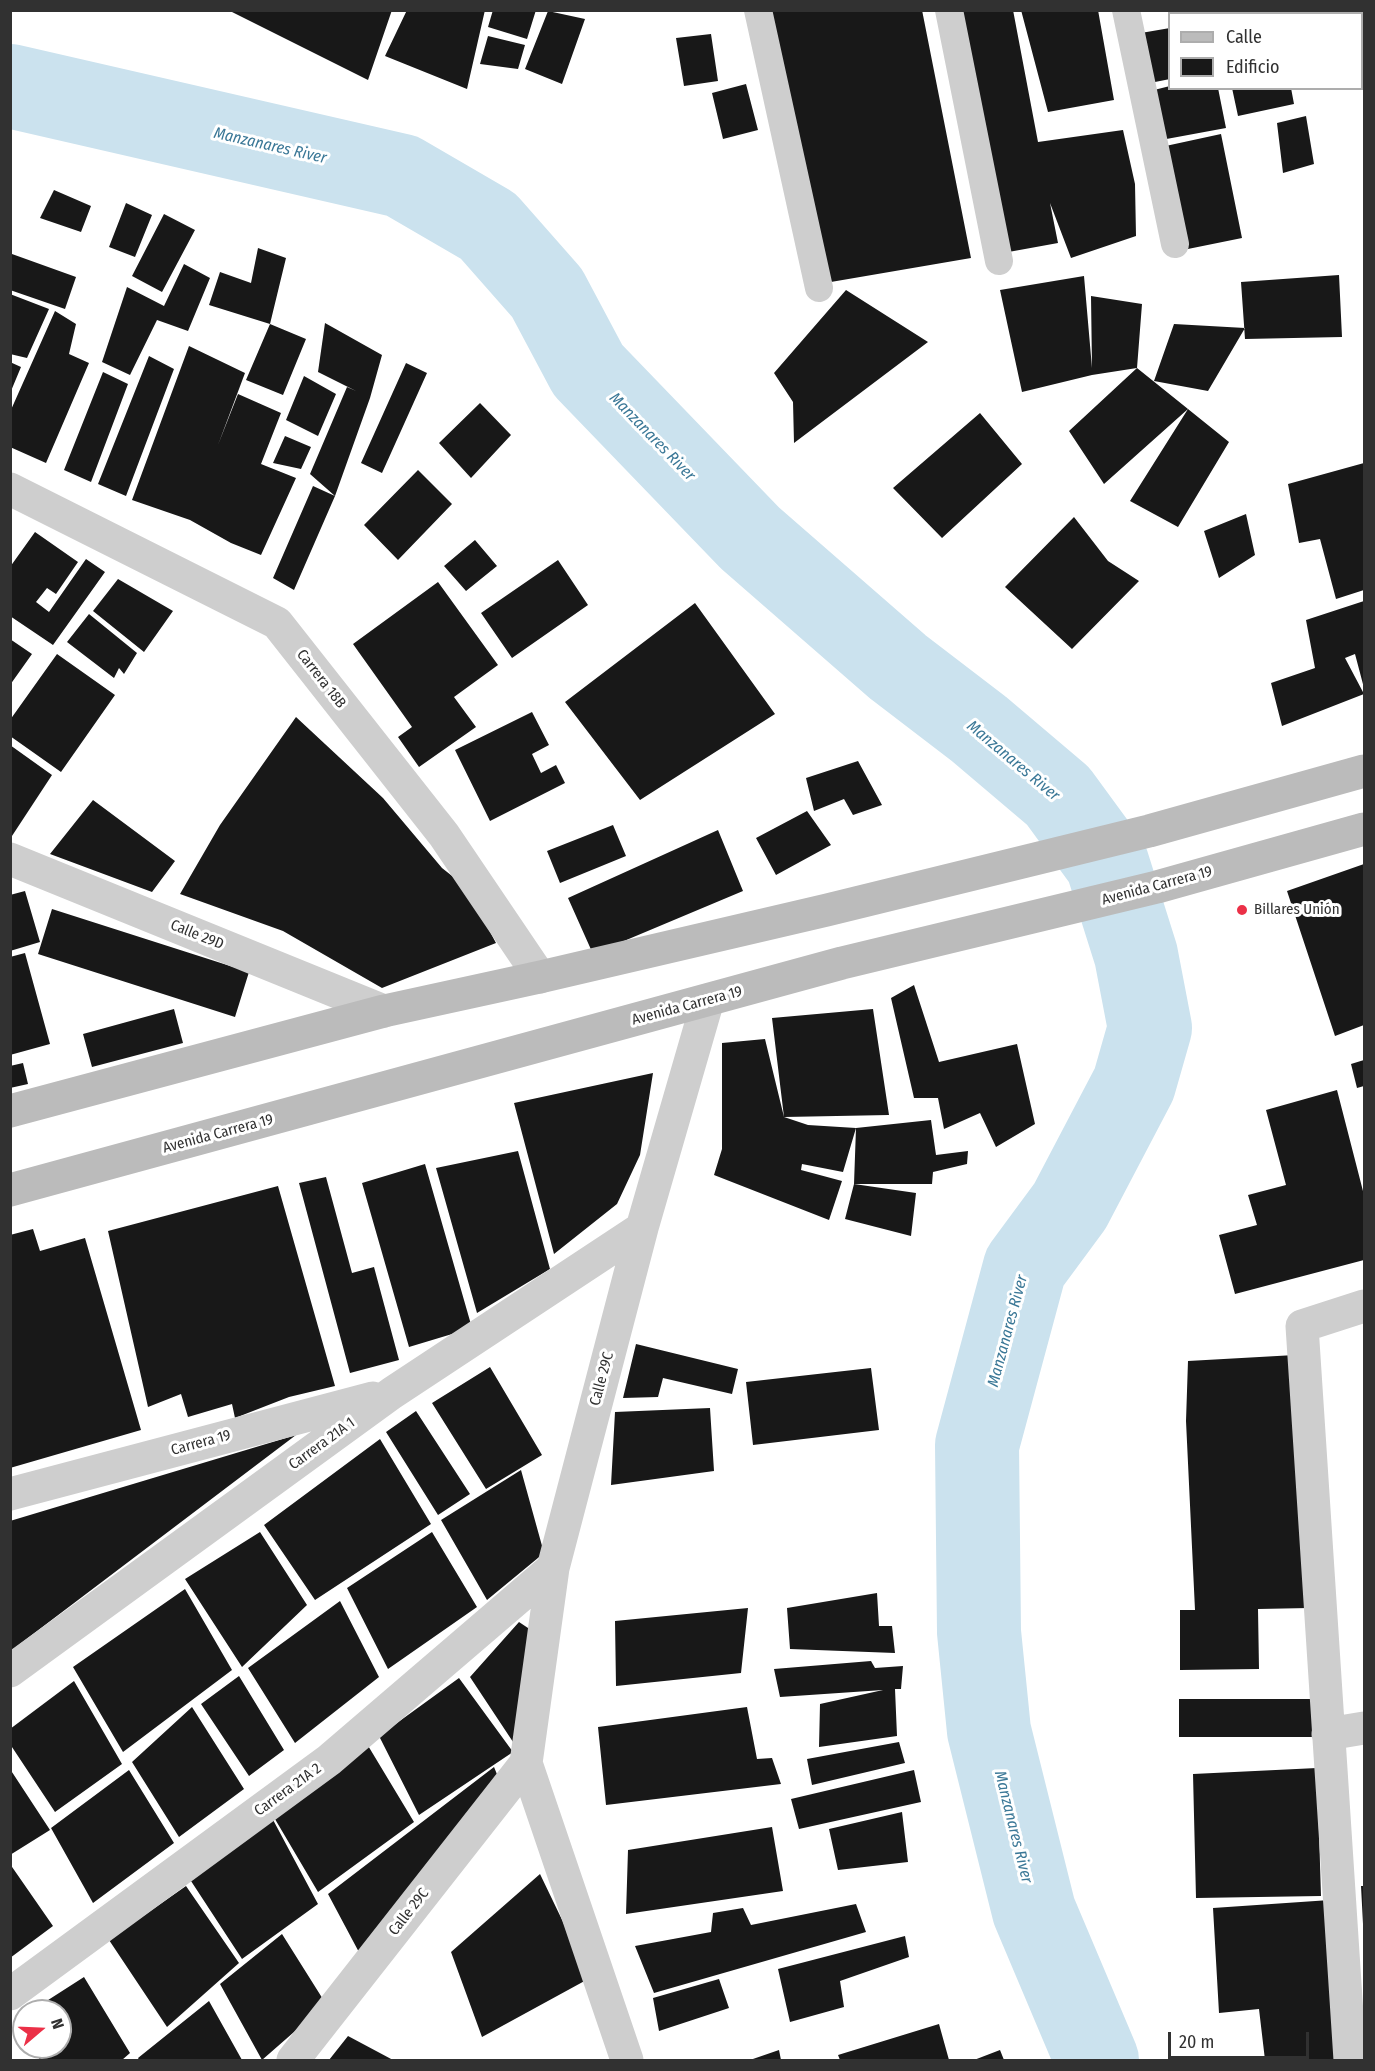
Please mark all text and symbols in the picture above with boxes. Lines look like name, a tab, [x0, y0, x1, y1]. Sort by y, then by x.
legend	[1168, 12, 1363, 90]
text: Calle	[1226, 26, 1262, 48]
text: Edificio	[1226, 56, 1279, 78]
water label: Manzanares River	[212, 124, 328, 168]
water label: Manzanares River	[605, 389, 699, 485]
street label: Carrera 18B	[293, 646, 349, 712]
water label: Manzanares River	[963, 717, 1063, 805]
street label: Avenida Carrera 19	[1100, 863, 1214, 909]
place label: Billares Unión	[1254, 901, 1340, 919]
marker: Billares Unión	[1235, 903, 1249, 917]
street label: Calle 29D	[168, 916, 226, 954]
street label: Avenida Carrera 19	[630, 983, 744, 1029]
street label: Avenida Carrera 19	[161, 1111, 275, 1157]
water label: Manzanares River	[984, 1273, 1032, 1389]
street label: Calle 29C	[586, 1350, 618, 1408]
street label: Carrera 21A 1	[285, 1414, 359, 1474]
street label: Carrera 19	[169, 1426, 233, 1460]
street label: Carrera 21A 2	[251, 1760, 325, 1820]
water label: Manzanares River	[990, 1769, 1036, 1885]
street label: Calle 29C	[385, 1885, 433, 1939]
north arrow	[12, 1999, 72, 2059]
text: N	[47, 2016, 68, 2031]
scale bar	[1171, 2020, 1312, 2058]
text: 20 m	[1179, 2031, 1214, 2053]

